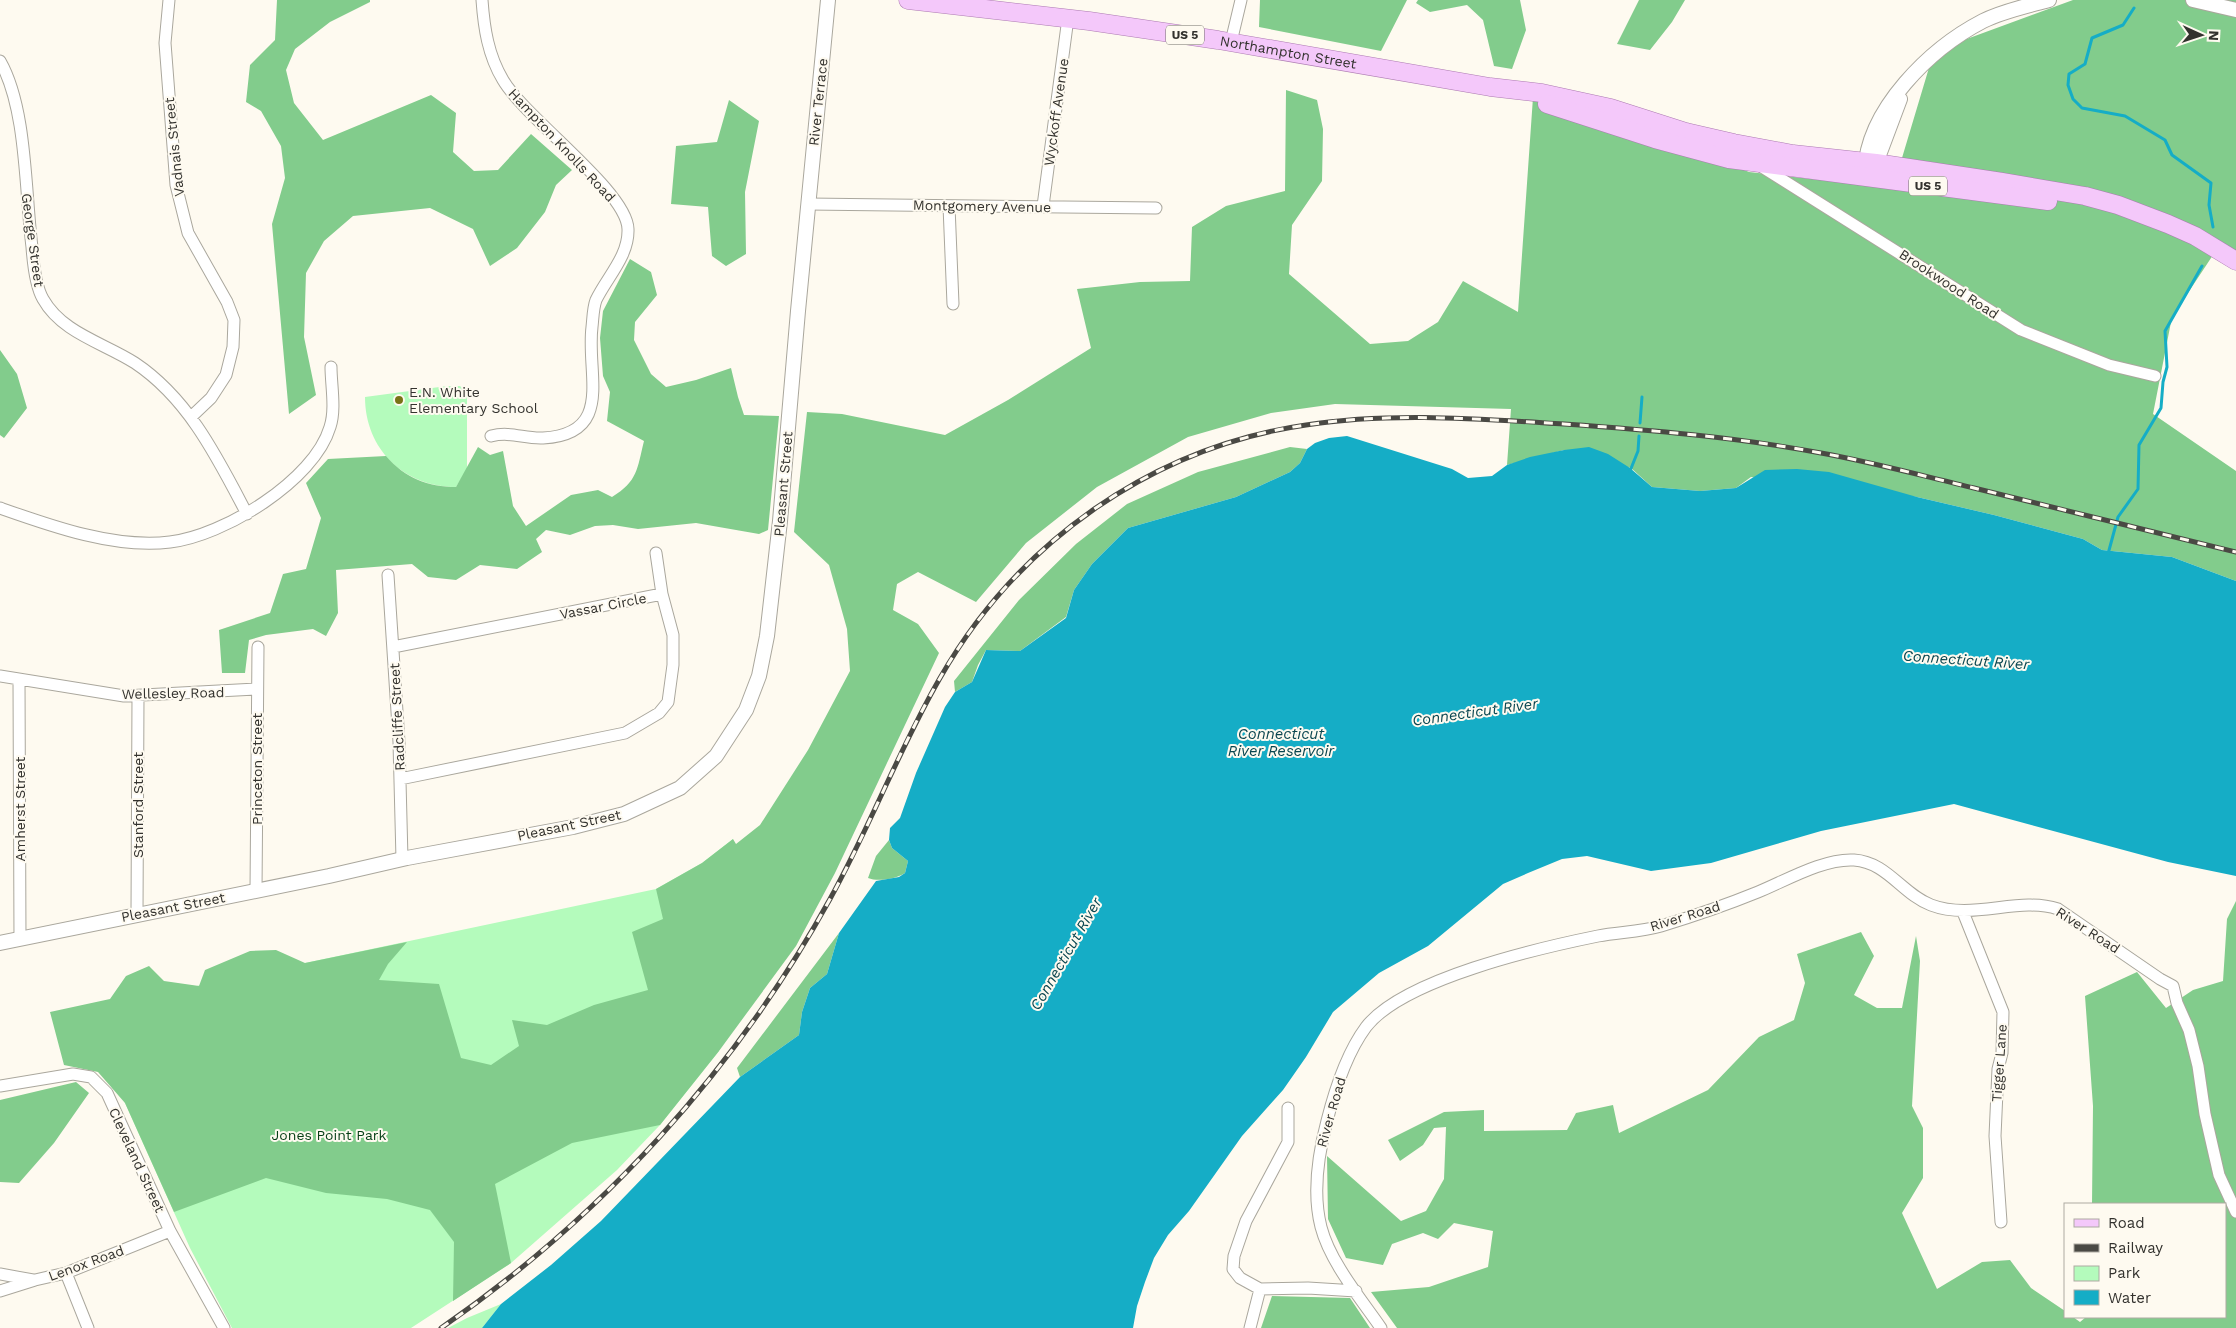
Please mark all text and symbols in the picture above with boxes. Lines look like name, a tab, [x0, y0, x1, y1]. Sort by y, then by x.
north arrow	[2176, 10, 2226, 60]
road number: US 5	[1166, 26, 1204, 44]
text: N	[2206, 30, 2222, 41]
street label: Northampton Street	[1219, 33, 1358, 72]
street label: River Terrace	[805, 57, 831, 147]
street label: Wyckoff Avenue	[1041, 57, 1071, 167]
street label: Hampton Knolls Road	[505, 85, 619, 205]
street label: Vadnais Street	[161, 97, 187, 197]
road number: US 5	[1909, 177, 1947, 196]
street label: George Street	[19, 192, 48, 288]
street label: Montgomery Avenue	[913, 197, 1051, 215]
street label: Brookwood Road	[1896, 246, 2002, 322]
place label: E.N. White Elementary School	[409, 384, 539, 416]
marker: E.N. White Elementary School	[393, 394, 405, 406]
street label: Pleasant Street	[770, 431, 796, 537]
street label: Vassar Circle	[558, 590, 648, 622]
water label: Connecticut River	[1902, 647, 2031, 673]
street label: Radcliffe Street	[386, 663, 408, 771]
street label: Wellesley Road	[121, 684, 225, 702]
water label: Connecticut River	[1411, 694, 1540, 730]
street label: Princeton Street	[249, 713, 265, 825]
water label: Connecticut River Reservoir	[1228, 725, 1335, 760]
street label: Stanford Street	[130, 752, 146, 858]
street label: Amherst Street	[12, 756, 28, 861]
street label: Pleasant Street	[516, 806, 622, 844]
street label: Pleasant Street	[120, 889, 226, 925]
water label: Connecticut River	[1026, 894, 1106, 1013]
street label: River Road	[1648, 898, 1722, 934]
street label: River Road	[2053, 904, 2123, 956]
street label: Tigger Lane	[1988, 1023, 2010, 1103]
street label: River Road	[1313, 1075, 1349, 1149]
street label: Cleveland Street	[106, 1105, 168, 1215]
park label: Jones Point Park	[272, 1127, 387, 1143]
legend	[2064, 1203, 2226, 1318]
text: Road	[2108, 1214, 2145, 1232]
text: Railway	[2108, 1239, 2163, 1257]
street label: Lenox Road	[46, 1242, 126, 1284]
text: Park	[2108, 1264, 2141, 1282]
text: Water	[2108, 1289, 2151, 1307]

